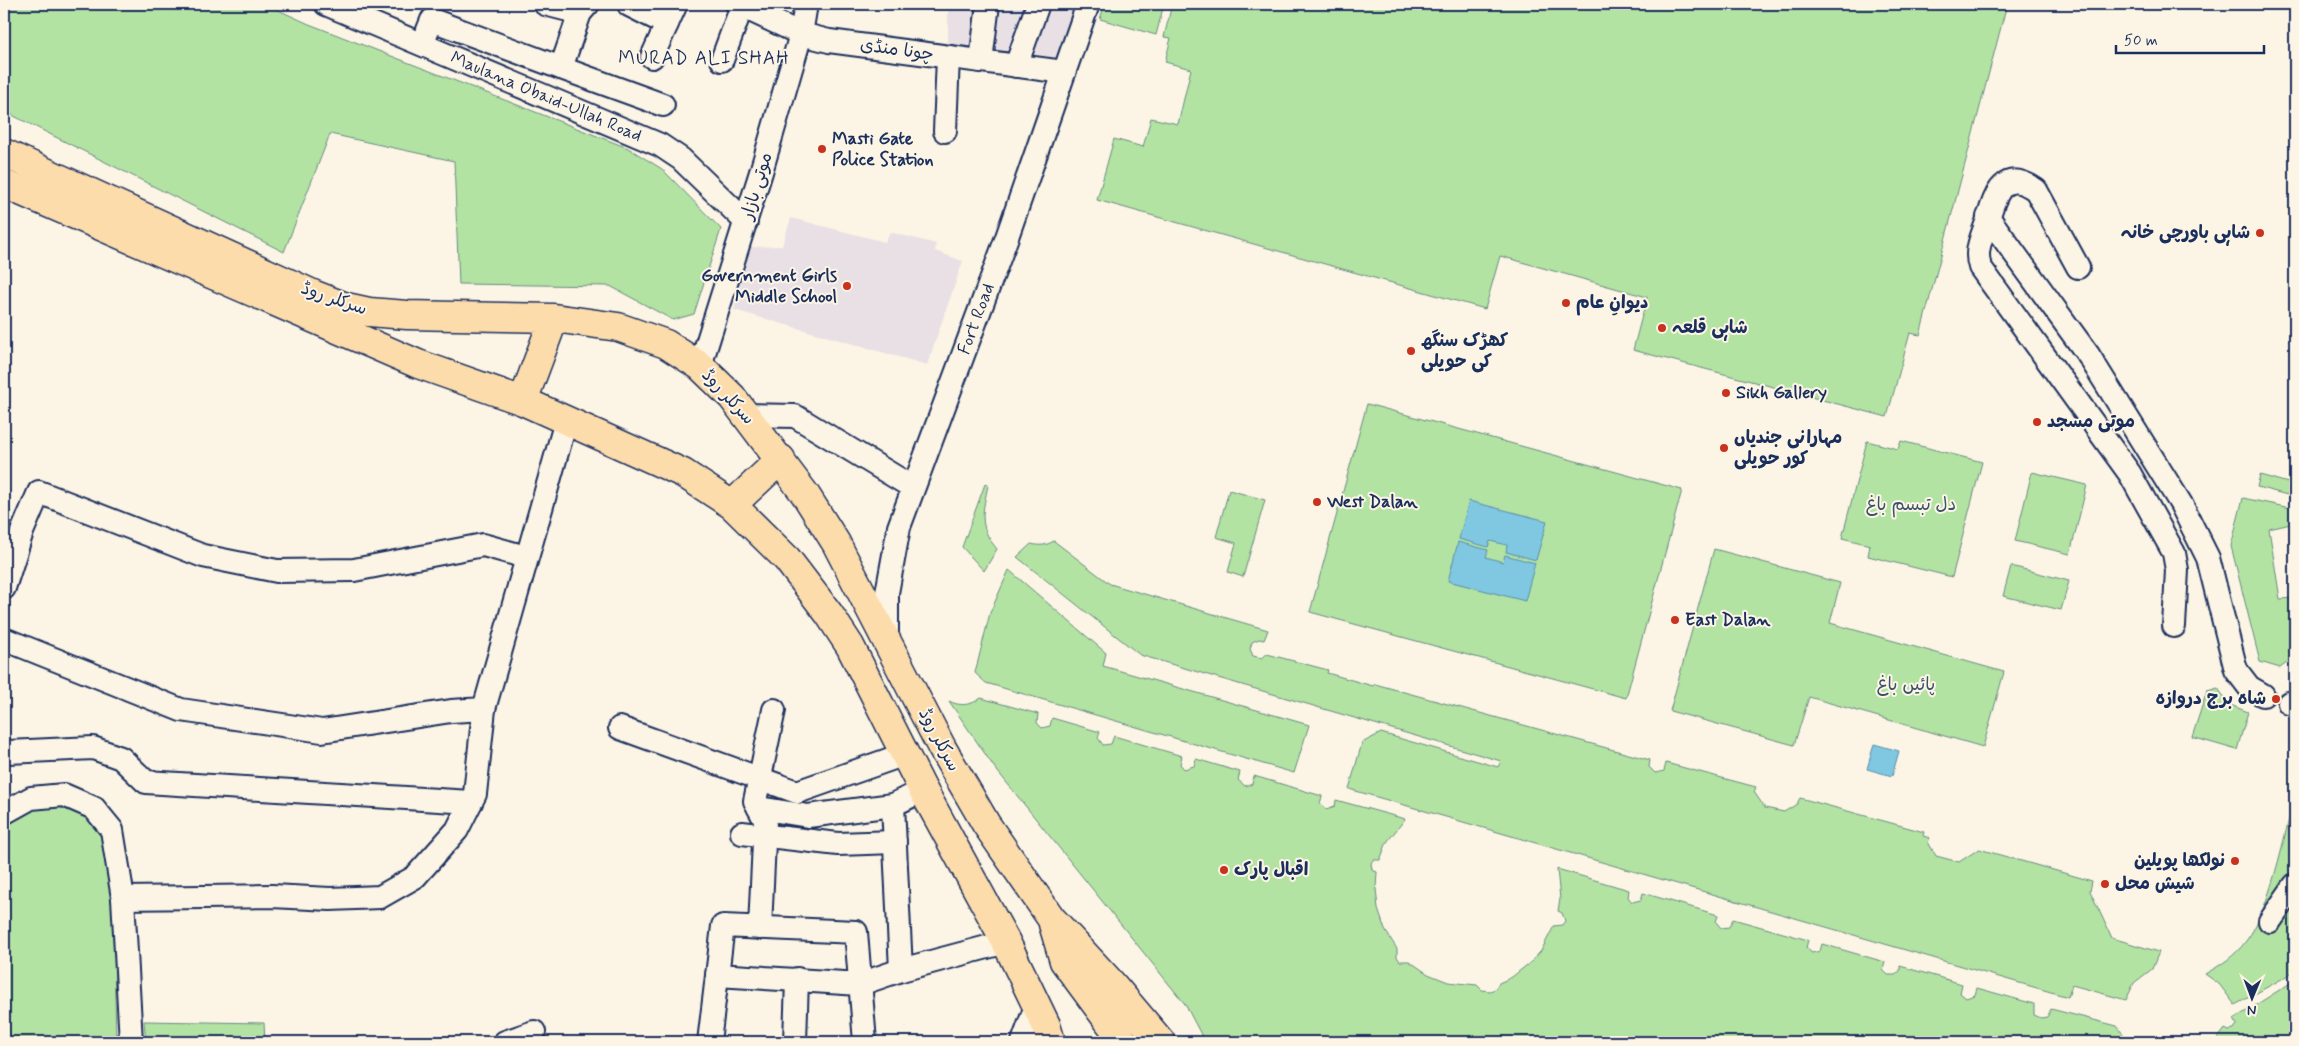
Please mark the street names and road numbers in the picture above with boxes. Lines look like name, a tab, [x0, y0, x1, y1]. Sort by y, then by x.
street label: چونا منڈی	[859, 33, 935, 67]
street label: Maulana Obaid-Ullah Road	[447, 46, 646, 148]
street label: موتی بازار	[735, 149, 779, 224]
street label: سرکلر روڈ	[298, 277, 370, 321]
street label: Fort Road	[952, 280, 1001, 358]
street label: سرکلر روڈ	[696, 364, 760, 430]
street label: سرکلر روڈ	[912, 704, 966, 776]

